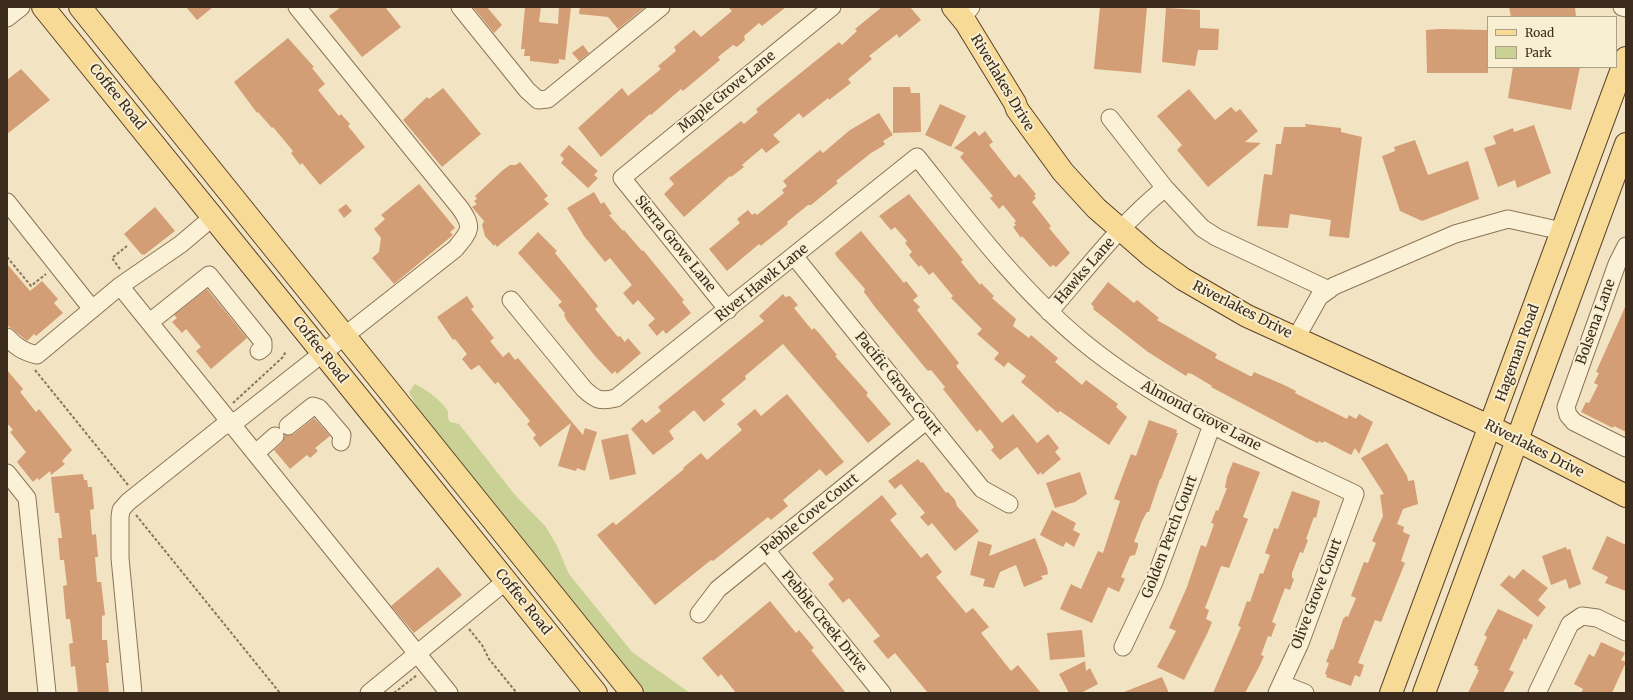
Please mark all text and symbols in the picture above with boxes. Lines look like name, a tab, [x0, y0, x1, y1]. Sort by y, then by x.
legend	[1487, 16, 1617, 68]
text: Road	[1525, 25, 1554, 40]
street label: Riverlakes Drive	[967, 32, 1037, 134]
text: Park	[1525, 45, 1552, 60]
street label: Maple Grove Lane	[675, 48, 779, 136]
street label: Coffee Road	[85, 61, 149, 133]
street label: Sierra Grove Lane	[631, 193, 719, 295]
street label: Hawks Lane	[1052, 234, 1118, 308]
street label: River Hawk Lane	[712, 240, 812, 326]
street label: Bolsena Lane	[1573, 277, 1619, 367]
street label: Riverlakes Drive	[1189, 278, 1295, 342]
street label: Hageman Road	[1493, 302, 1543, 404]
street label: Coffee Road	[289, 313, 351, 387]
street label: Pacific Grove Court	[851, 329, 945, 439]
street label: Almond Grove Lane	[1138, 377, 1264, 455]
street label: Riverlakes Drive	[1481, 417, 1587, 481]
street label: Pebble Cove Court	[758, 470, 862, 560]
street label: Golden Perch Court	[1139, 473, 1201, 601]
street label: Olive Grove Court	[1288, 536, 1346, 652]
street label: Coffee Road	[491, 566, 555, 638]
street label: Pebble Creek Drive	[778, 568, 870, 676]

